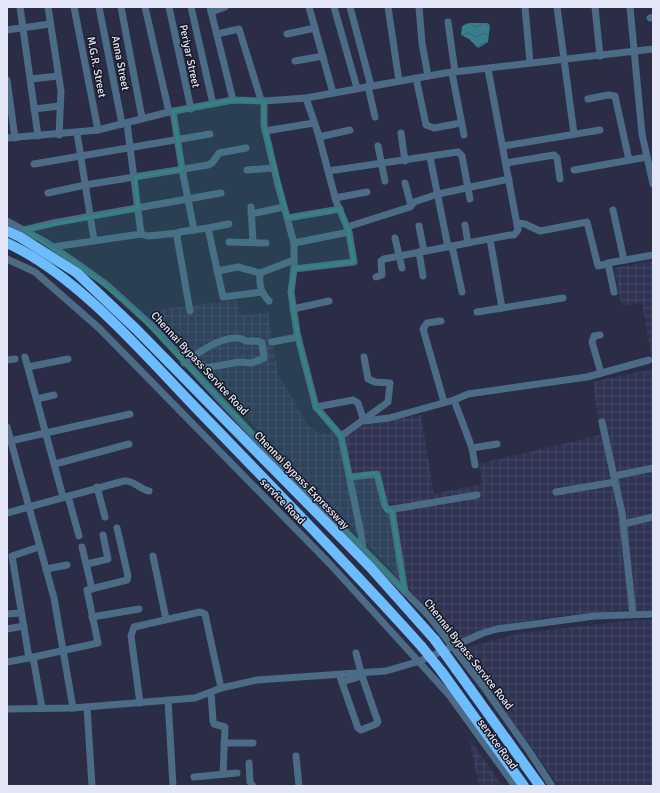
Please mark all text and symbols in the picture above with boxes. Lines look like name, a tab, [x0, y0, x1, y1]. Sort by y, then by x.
street label: Periyar Street	[176, 23, 203, 89]
street label: M.G.R. Street	[84, 35, 109, 99]
street label: Anna Street	[109, 35, 132, 92]
street label: Chennai Bypass Service Road	[148, 309, 251, 418]
street label: Chennai Bypass Expressway	[252, 429, 352, 532]
street label: service Road	[257, 476, 308, 527]
street label: Chennai Bypass Service Road	[421, 596, 516, 712]
street label: service Road	[475, 717, 520, 772]

